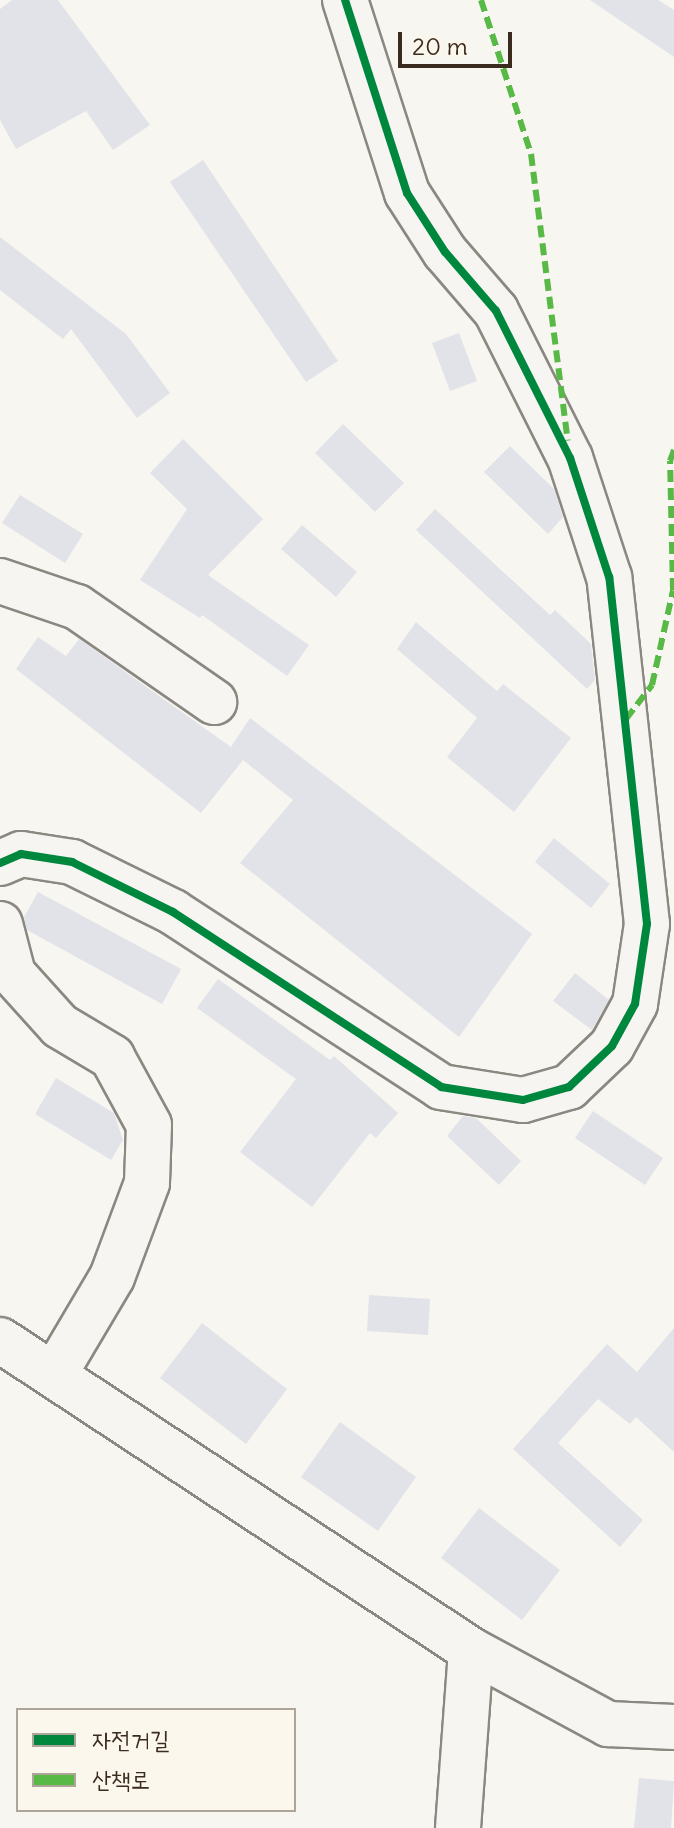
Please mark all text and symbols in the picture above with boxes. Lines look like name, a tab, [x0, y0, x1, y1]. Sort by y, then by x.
scale bar	[402, 16, 516, 66]
text: 20 m	[412, 31, 468, 61]
legend	[16, 1708, 296, 1812]
text: 자전거길	[92, 1724, 169, 1754]
text: 산책로	[92, 1764, 150, 1794]

